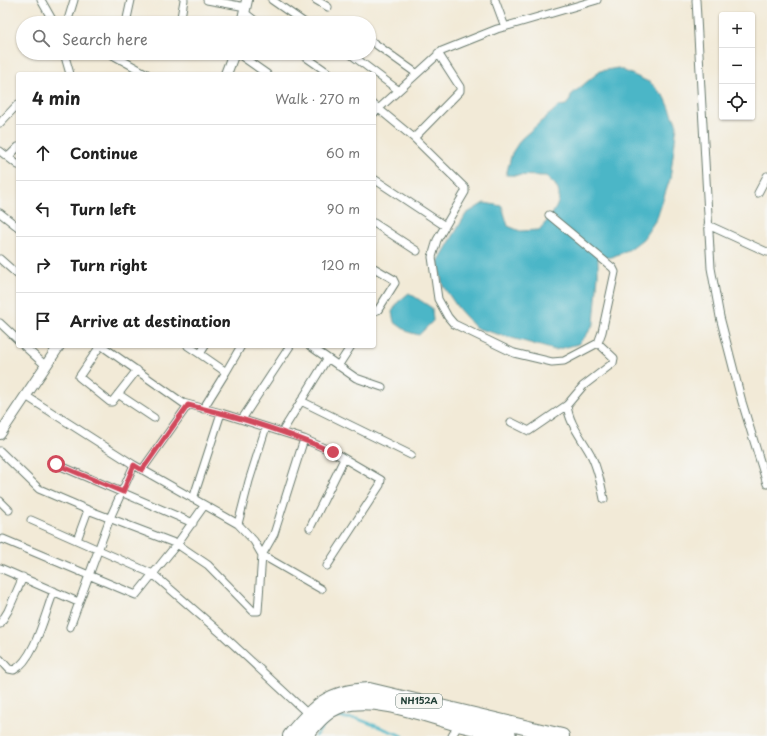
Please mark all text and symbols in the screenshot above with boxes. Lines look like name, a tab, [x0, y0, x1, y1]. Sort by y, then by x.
map controls	[719, 12, 755, 120]
button: +	[719, 12, 755, 48]
search box	[16, 16, 376, 60]
icon: search	[30, 27, 52, 49]
text: Search here	[62, 27, 148, 50]
button: −	[719, 48, 755, 84]
button: locate	[719, 84, 755, 120]
text: 4 min	[32, 85, 80, 111]
text: Walk · 270 m	[275, 89, 360, 108]
text: Continue	[70, 141, 138, 164]
icon: ahead	[32, 142, 54, 164]
text: 60 m	[326, 143, 360, 162]
text: Turn left	[70, 197, 136, 220]
icon: left	[32, 198, 54, 220]
text: 90 m	[327, 199, 360, 218]
text: Turn right	[70, 253, 147, 276]
icon: right	[32, 254, 54, 276]
text: 120 m	[321, 255, 360, 274]
text: Arrive at destination	[70, 309, 231, 332]
icon: arrive	[32, 310, 54, 332]
route end	[324, 443, 342, 461]
route start	[47, 455, 65, 473]
road number: NH152A	[396, 694, 442, 708]

